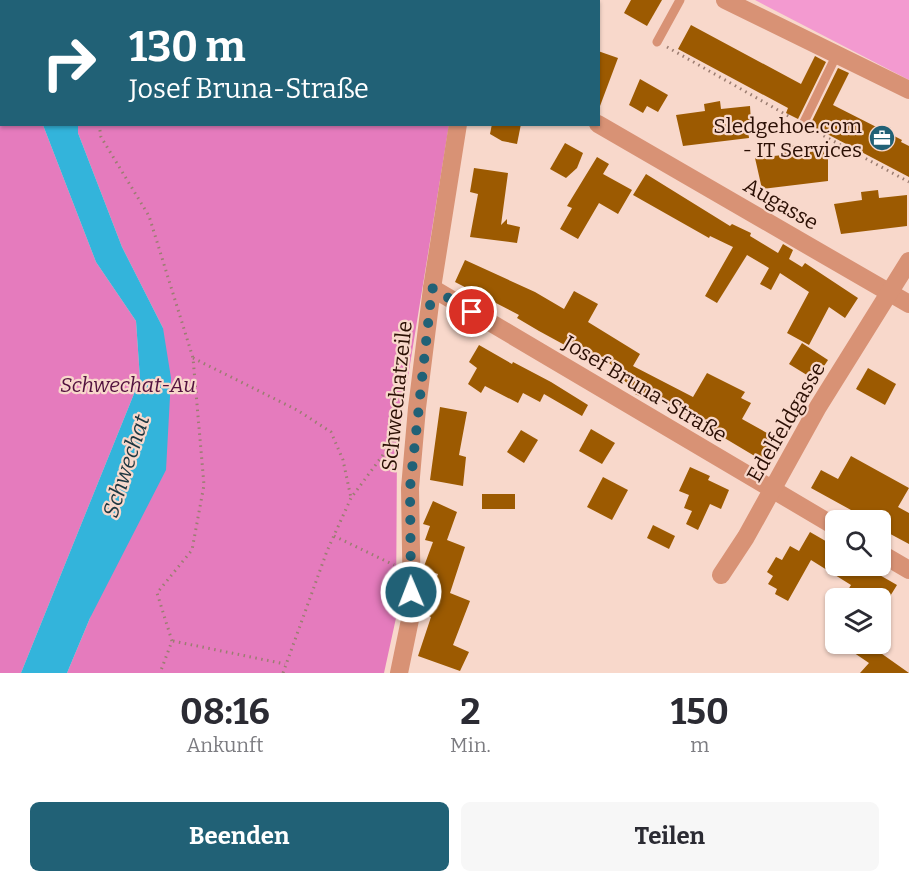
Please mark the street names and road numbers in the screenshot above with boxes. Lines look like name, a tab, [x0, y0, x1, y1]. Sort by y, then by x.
street label: Augasse	[739, 172, 823, 236]
street label: Schwechatzeile	[376, 320, 418, 472]
street label: Josef Bruna-Straße	[558, 329, 732, 448]
street label: Edelfeldgasse	[741, 357, 831, 487]

